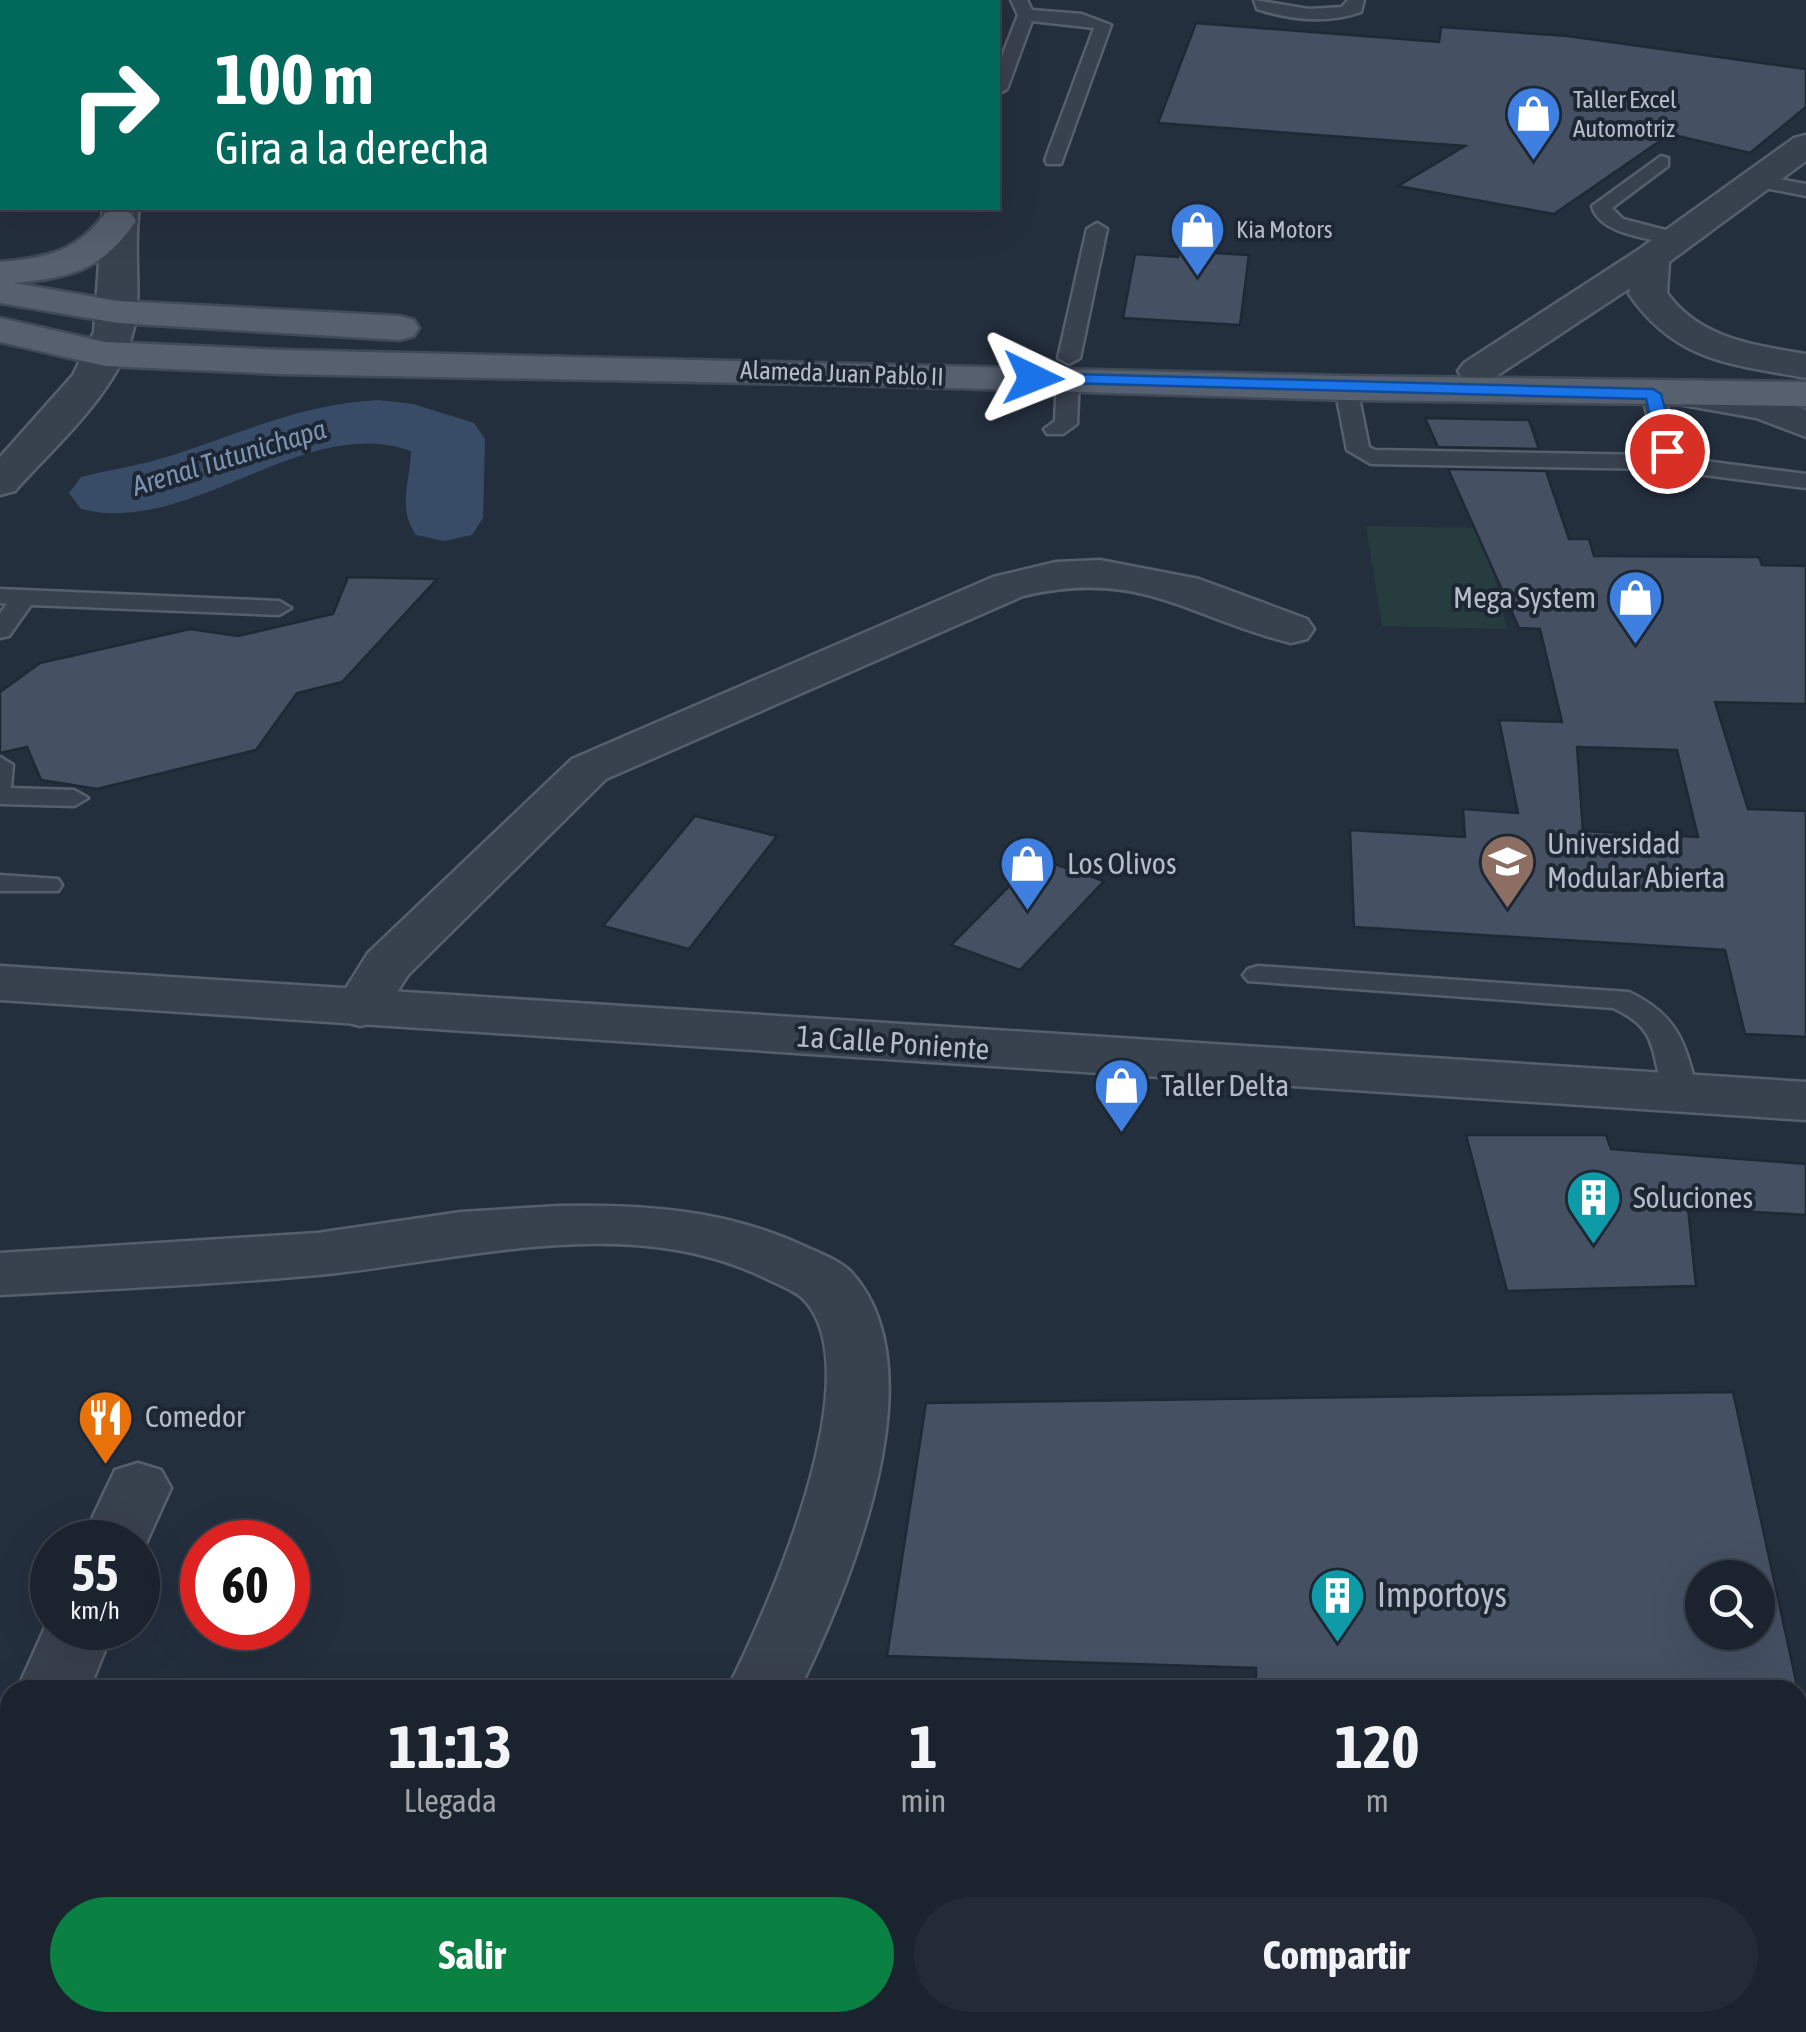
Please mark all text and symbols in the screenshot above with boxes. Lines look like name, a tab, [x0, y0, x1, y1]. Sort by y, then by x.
text: 100 m	[215, 39, 374, 119]
icon: right	[50, 40, 180, 170]
shop icon: Taller Excel Automotriz	[1504, 83, 1564, 162]
place label: Taller Excel Automotriz	[1573, 85, 1677, 142]
text: Gira a la derecha	[215, 122, 489, 174]
shop icon: Kia Motors	[1167, 199, 1227, 278]
place label: Kia Motors	[1236, 215, 1333, 243]
position arrow	[981, 326, 1085, 430]
street label: Alameda Juan Pablo II	[740, 355, 944, 391]
pin	[1625, 409, 1710, 494]
water label: Arenal Tutunichapa	[127, 412, 330, 502]
icon: arrive	[1640, 424, 1695, 479]
shop icon: Mega System	[1605, 568, 1665, 647]
place label: Mega System	[1453, 580, 1596, 614]
place label: Universidad Modular Abierta	[1547, 826, 1725, 894]
school or university icon: Universidad Modular Abierta	[1478, 831, 1538, 910]
shop icon: Los Olivos	[998, 834, 1058, 913]
place label: Los Olivos	[1067, 846, 1177, 880]
street label: 1a Calle Poniente	[796, 1018, 991, 1066]
shop icon: Taller Delta	[1092, 1056, 1152, 1135]
place label: Taller Delta	[1161, 1068, 1289, 1102]
building icon: Soluciones	[1564, 1168, 1624, 1247]
place label: Soluciones	[1633, 1180, 1753, 1214]
restaurant icon: Comedor	[76, 1387, 136, 1466]
place label: Comedor	[145, 1399, 246, 1433]
speed limit sign: 60	[180, 1520, 310, 1650]
text: 55	[71, 1544, 118, 1602]
map controls	[1685, 1560, 1775, 1650]
button: search	[1685, 1560, 1775, 1650]
building icon: Importoys	[1308, 1565, 1368, 1644]
place label: Importoys	[1377, 1574, 1507, 1614]
text: km/h	[70, 1596, 120, 1624]
text: 11:13	[388, 1712, 512, 1781]
text: 1	[909, 1712, 938, 1781]
text: 120	[1335, 1712, 1419, 1781]
text: Llegada	[404, 1782, 497, 1819]
text: min	[900, 1782, 946, 1819]
text: m	[1366, 1782, 1389, 1819]
button: Salir	[50, 1897, 894, 2012]
button: Compartir	[914, 1897, 1758, 2012]

